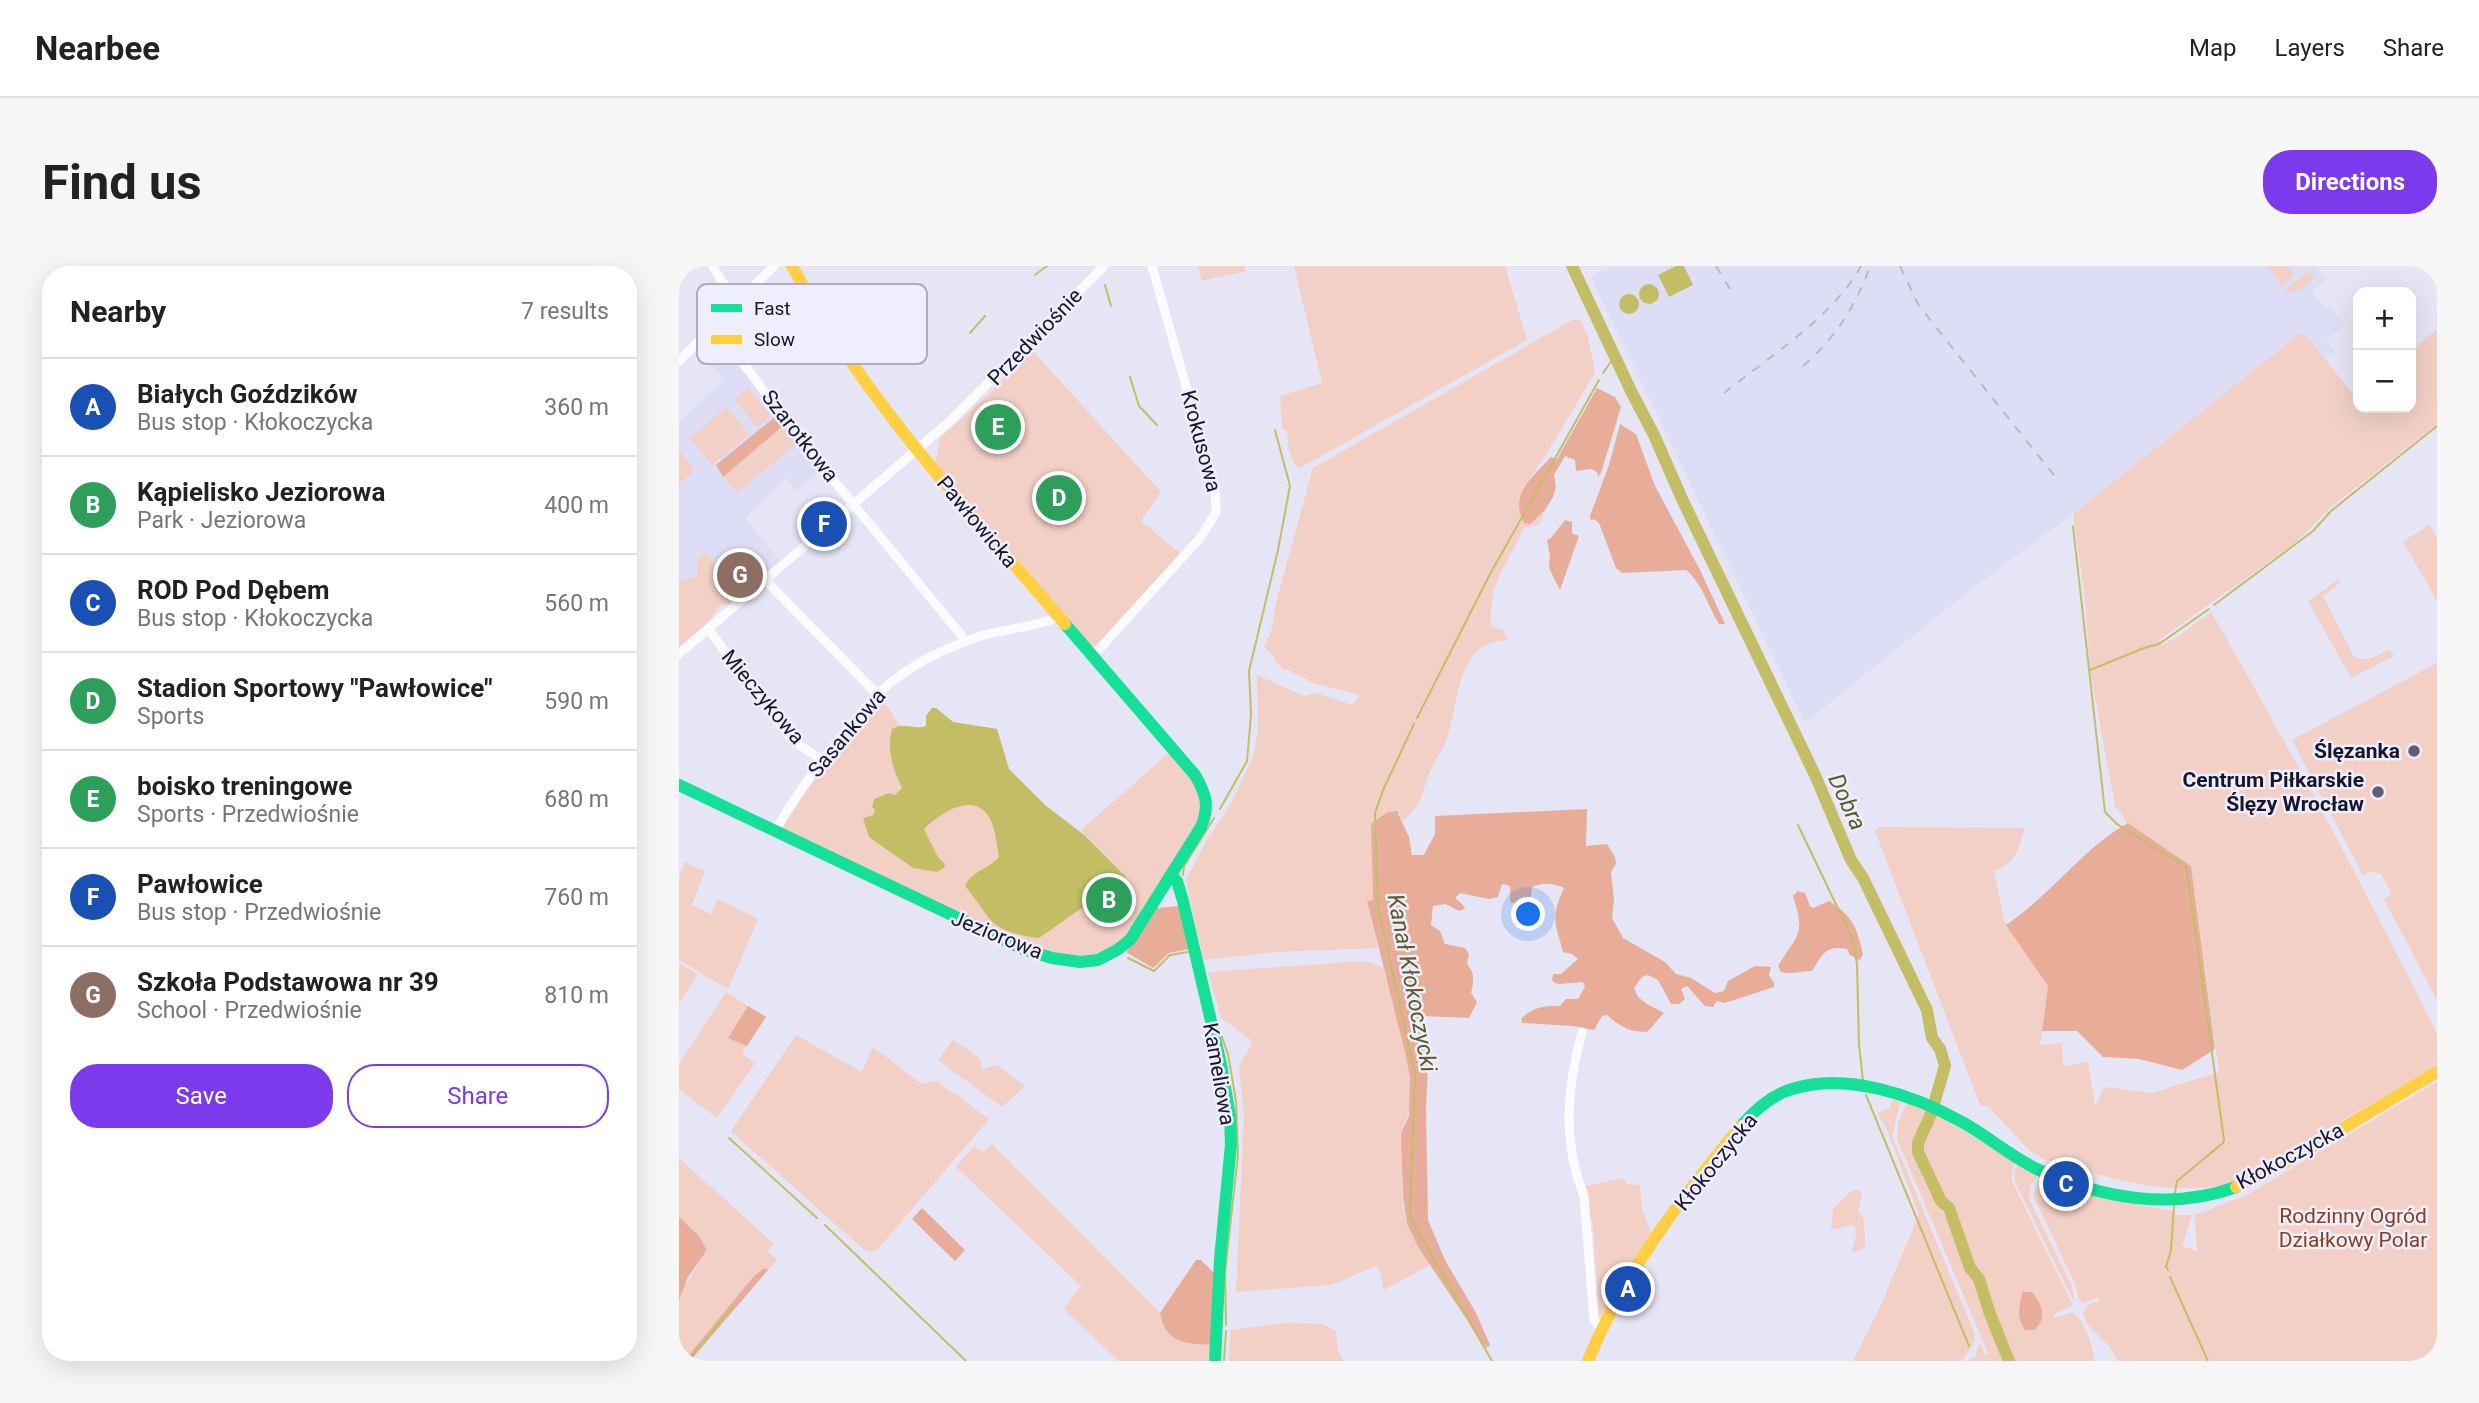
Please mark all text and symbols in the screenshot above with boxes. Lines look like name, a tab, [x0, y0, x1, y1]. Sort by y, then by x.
text: Nearbee	[35, 29, 160, 68]
text: Map	[2189, 34, 2237, 62]
text: Layers	[2275, 34, 2345, 62]
text: Share	[2383, 34, 2444, 62]
button: Directions	[2263, 150, 2437, 214]
text: Find us	[42, 154, 202, 211]
legend	[697, 284, 927, 364]
street label: Przedwiośnie	[983, 284, 1087, 390]
map controls	[2353, 287, 2416, 413]
button: +	[2353, 287, 2416, 350]
text: Nearby	[70, 294, 166, 329]
text: Fast	[754, 297, 791, 320]
text: 7 results	[521, 298, 609, 325]
text: Slow	[754, 328, 795, 351]
button: −	[2353, 350, 2416, 413]
text: Białych Goździków	[137, 379, 357, 409]
street label: Szarotkowa	[757, 385, 843, 487]
street label: Krokusowa	[1176, 388, 1226, 494]
text: A	[85, 394, 101, 421]
text: 360 m	[544, 394, 609, 421]
pin: E	[975, 401, 1021, 453]
text: Bus stop · Kłokoczycka	[137, 409, 373, 436]
street label: Pawłowicka	[932, 471, 1022, 573]
pin: D	[1036, 472, 1082, 524]
text: Kąpielisko Jeziorowa	[137, 477, 385, 507]
text: B	[86, 492, 100, 519]
text: 400 m	[544, 492, 609, 519]
pin: F	[801, 498, 847, 550]
text: Park · Jeziorowa	[137, 507, 306, 534]
pin: G	[717, 549, 763, 601]
text: ROD Pod Dębem	[137, 575, 329, 605]
text: C	[85, 590, 101, 617]
text: 560 m	[544, 590, 609, 617]
text: Bus stop · Kłokoczycka	[137, 605, 373, 632]
street label: Mieczykowa	[717, 645, 809, 749]
text: Stadion Sportowy "Pawłowice"	[137, 673, 492, 703]
street label: Sasankowa	[803, 684, 891, 782]
text: D	[86, 688, 100, 715]
text: 590 m	[544, 688, 609, 715]
text: Sports	[137, 703, 204, 730]
place label: Ślęzanka	[2314, 739, 2400, 763]
marker: Ślęzanka	[2406, 743, 2422, 759]
place label: Centrum Piłkarskie Ślęzy Wrocław	[2183, 768, 2365, 816]
water label: Dobra	[1822, 769, 1872, 835]
text: boisko treningowe	[137, 771, 352, 801]
marker: Centrum Piłkarskie Ślęzy Wrocław	[2370, 784, 2386, 800]
text: E	[87, 786, 99, 813]
text: 680 m	[544, 786, 609, 813]
text: Sports · Przedwiośnie	[137, 801, 359, 828]
text: Pawłowice	[137, 869, 263, 899]
pin: B	[1086, 874, 1132, 926]
text: F	[87, 884, 99, 911]
text: 760 m	[544, 884, 609, 911]
water label: Kanał Kłokoczycki	[1382, 892, 1443, 1075]
your location	[1511, 897, 1545, 931]
text: Bus stop · Przedwiośnie	[137, 899, 381, 926]
street label: Jeziorowa	[948, 906, 1046, 964]
text: Szkoła Podstawowa nr 39	[137, 967, 439, 997]
text: G	[85, 982, 101, 1009]
text: 810 m	[544, 982, 609, 1009]
text: School · Przedwiośnie	[137, 997, 362, 1024]
street label: Kameliowa	[1198, 1021, 1240, 1127]
button: Save	[70, 1064, 333, 1128]
button: Share	[347, 1064, 609, 1128]
street label: Kłokoczycka	[1670, 1109, 1762, 1215]
street label: Kłokoczycka	[2232, 1118, 2348, 1194]
pin: C	[2043, 1158, 2089, 1210]
park label: Rodzinny Ogród Działkowy Polar	[2279, 1204, 2427, 1252]
pin: A	[1605, 1263, 1651, 1315]

